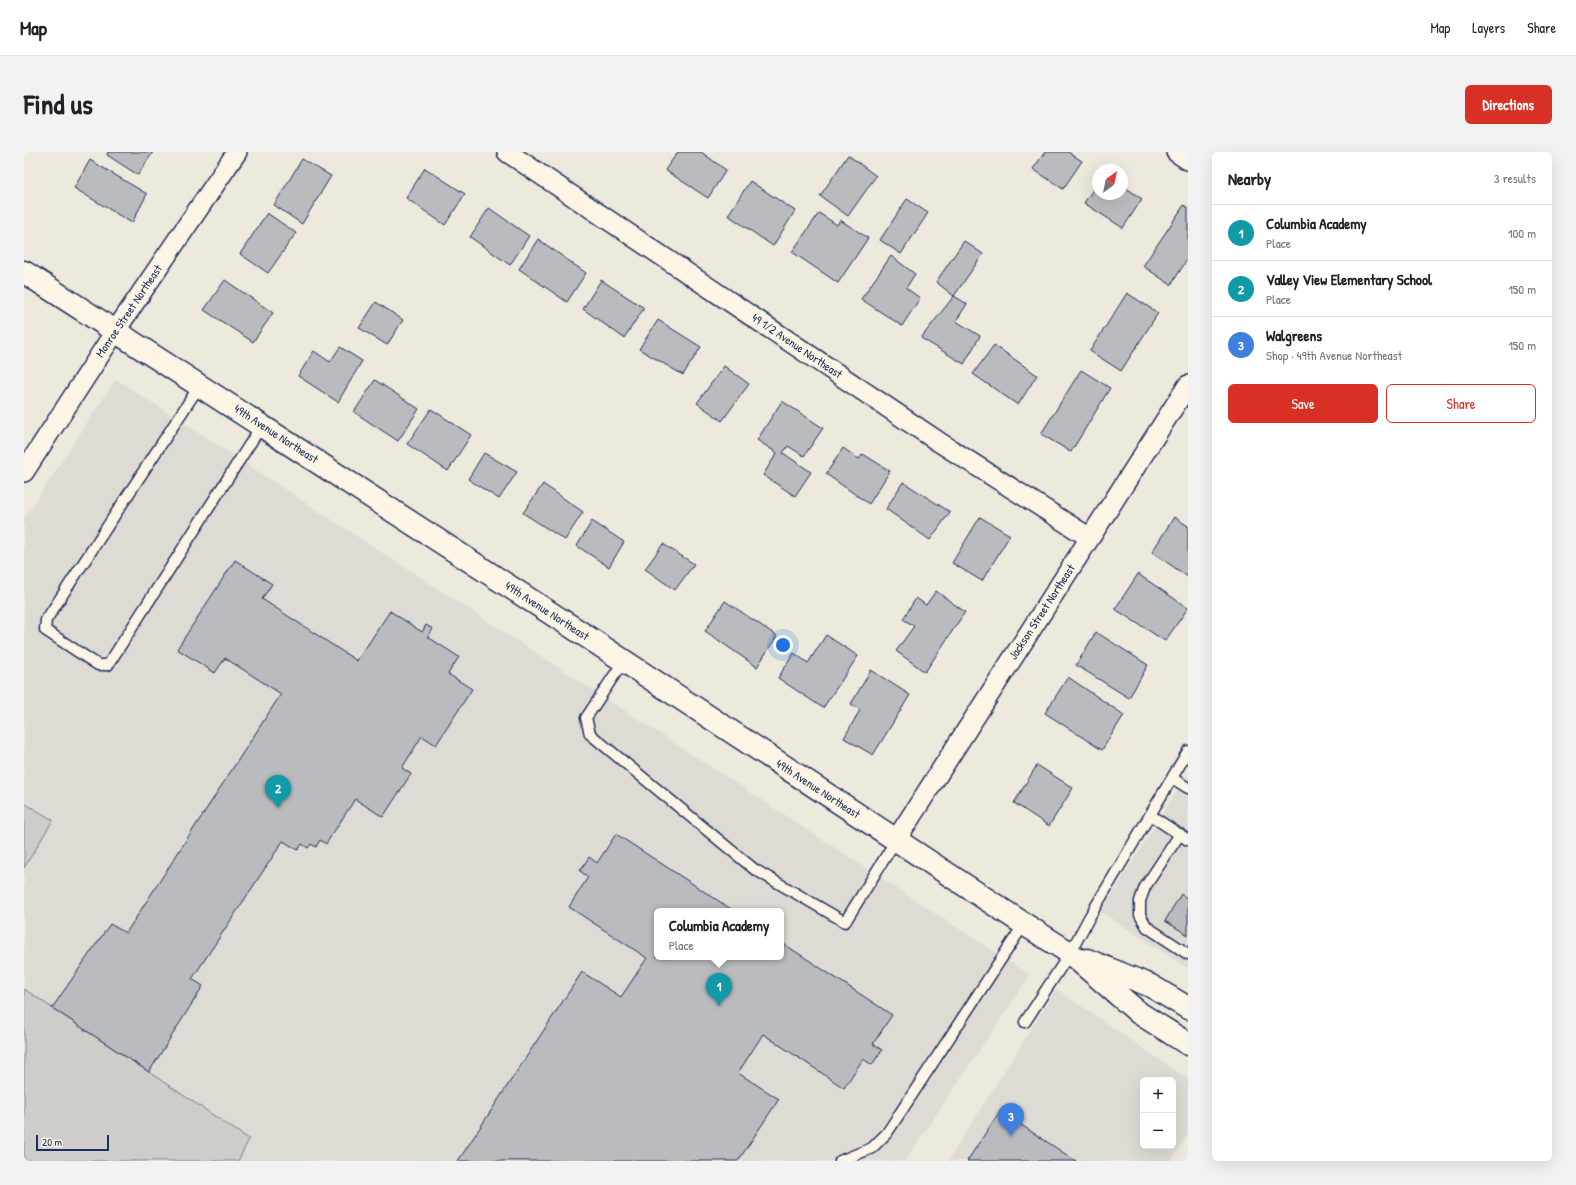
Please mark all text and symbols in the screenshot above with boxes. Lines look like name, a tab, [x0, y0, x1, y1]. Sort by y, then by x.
text: Map	[20, 15, 47, 41]
text: Map	[1430, 18, 1450, 37]
text: Layers	[1472, 18, 1505, 37]
text: Share	[1527, 18, 1556, 37]
text: Find us	[24, 85, 93, 123]
button: Directions	[1465, 85, 1552, 124]
north arrow	[1092, 164, 1128, 200]
text: Nearby	[1228, 167, 1271, 190]
text: 3 results	[1494, 169, 1536, 187]
text: Columbia Academy	[1266, 213, 1367, 234]
text: 1	[1239, 224, 1243, 242]
text: 100 m	[1508, 224, 1536, 242]
text: Place	[1266, 234, 1291, 252]
street label: Monroe Street Northeast	[91, 260, 166, 360]
text: Valley View Elementary School	[1266, 269, 1432, 290]
text: 2	[1238, 280, 1244, 298]
text: 150 m	[1508, 280, 1536, 298]
text: Place	[1266, 290, 1291, 308]
street label: 49 1/2 Avenue Northeast	[749, 309, 847, 383]
text: Walgreens	[1266, 325, 1322, 346]
text: 3	[1238, 336, 1244, 354]
text: 150 m	[1508, 336, 1536, 354]
text: Shop · 49th Avenue Northeast	[1266, 346, 1402, 364]
button: Save	[1228, 384, 1378, 423]
button: Share	[1386, 384, 1536, 423]
street label: 49th Avenue Northeast	[231, 400, 322, 468]
street label: Jackson Street Northeast	[1004, 560, 1079, 663]
street label: 49th Avenue Northeast	[502, 577, 593, 645]
your location	[773, 635, 793, 655]
street label: 49th Avenue Northeast	[773, 755, 864, 823]
pin: 2	[265, 775, 291, 808]
popup	[654, 908, 784, 960]
text: Columbia Academy	[669, 915, 769, 936]
text: Place	[669, 936, 694, 954]
pin: 1	[706, 973, 732, 1006]
map controls	[1140, 1077, 1176, 1149]
button: +	[1140, 1077, 1176, 1113]
pin: 3	[998, 1103, 1024, 1136]
button: −	[1140, 1113, 1176, 1149]
scale bar	[36, 1133, 109, 1152]
text: 20 m	[42, 1135, 62, 1149]

